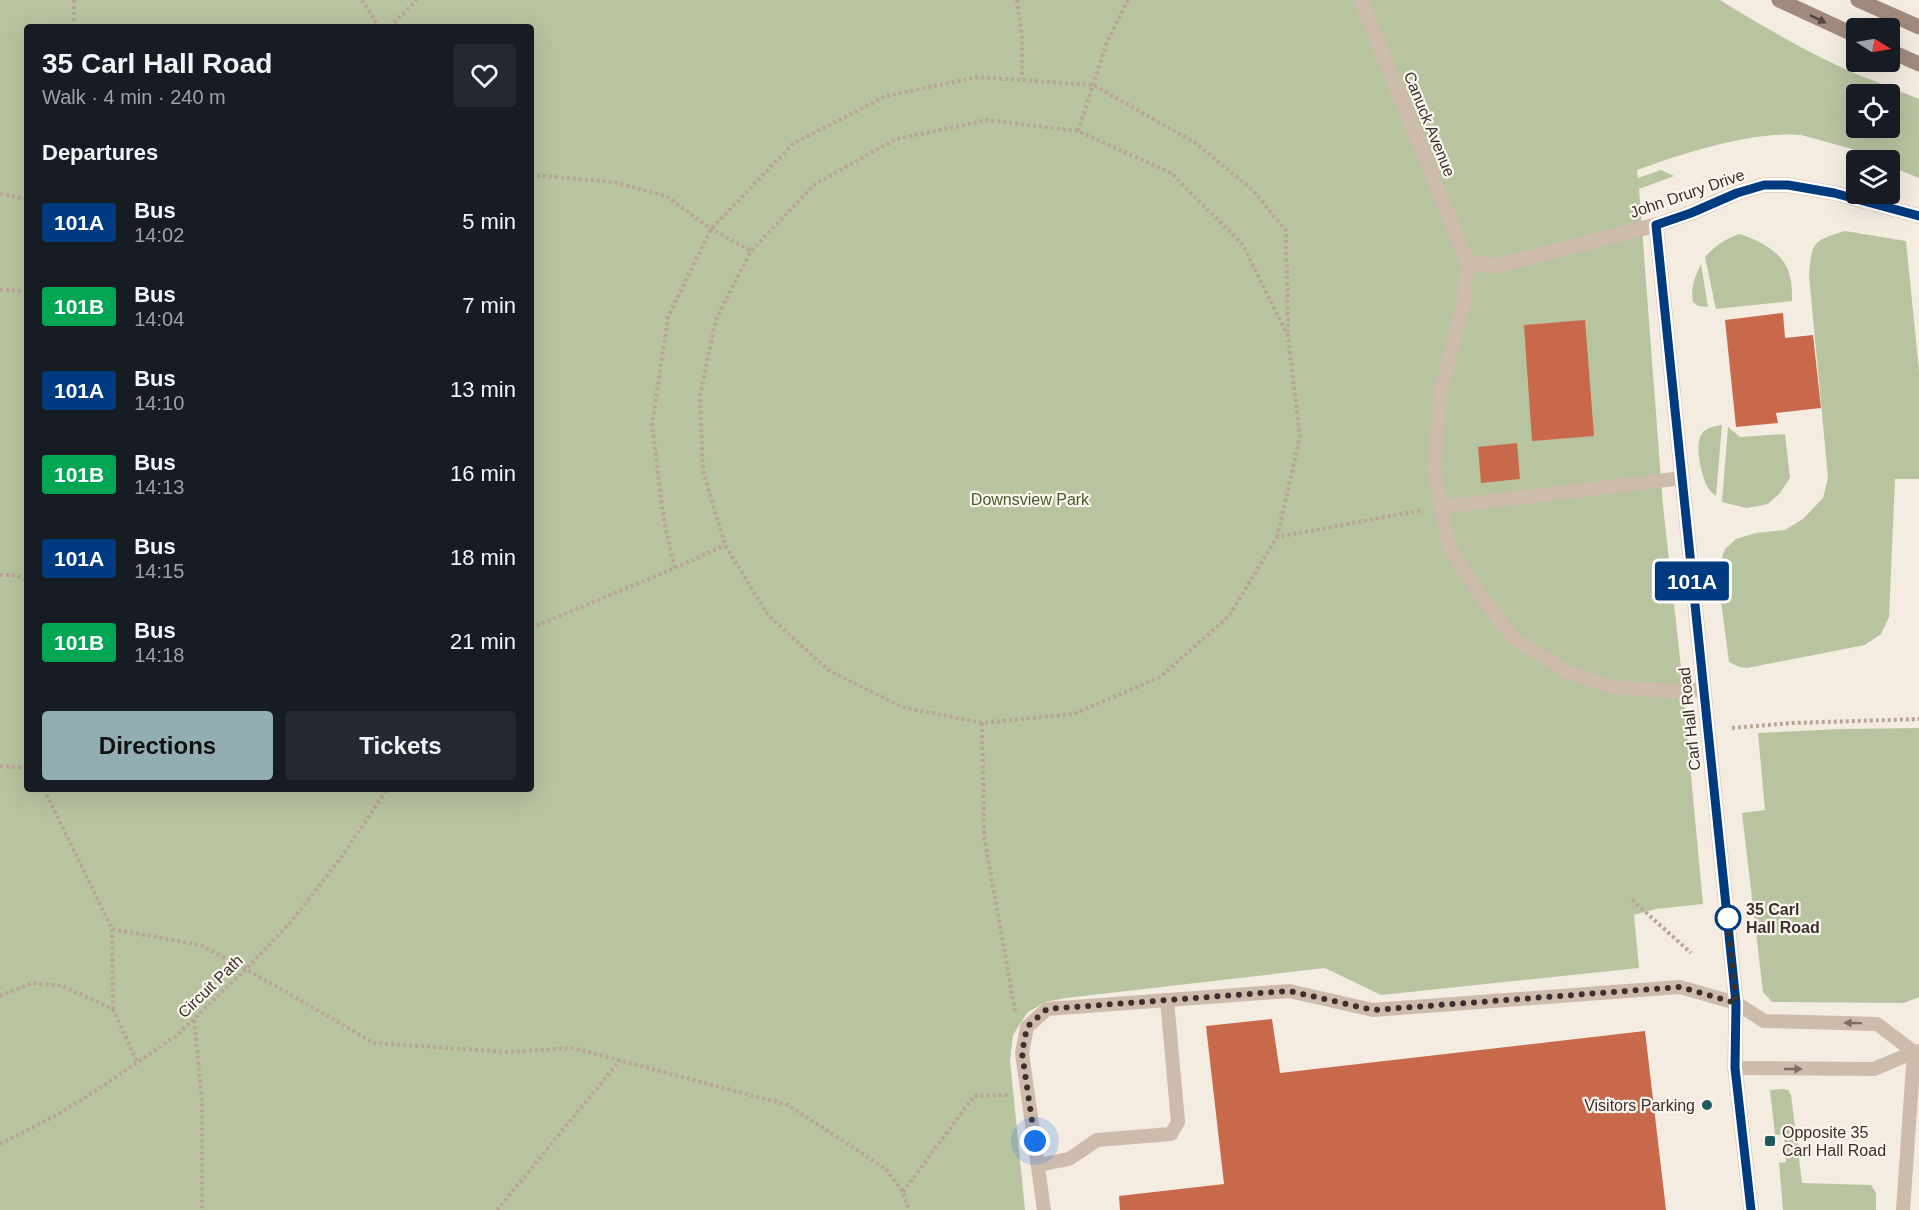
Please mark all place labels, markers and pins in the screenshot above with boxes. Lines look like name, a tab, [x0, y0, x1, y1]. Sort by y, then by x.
place label: 35 Carl Hall Road	[1746, 901, 1820, 936]
marker: 35 Carl Hall Road	[1715, 905, 1741, 931]
place label: Visitors Parking	[1584, 1097, 1695, 1114]
marker: Visitors Parking	[1700, 1098, 1714, 1112]
place label: Opposite 35 Carl Hall Road	[1782, 1124, 1886, 1159]
marker: Opposite 35 Carl Hall Road	[1763, 1134, 1777, 1148]

